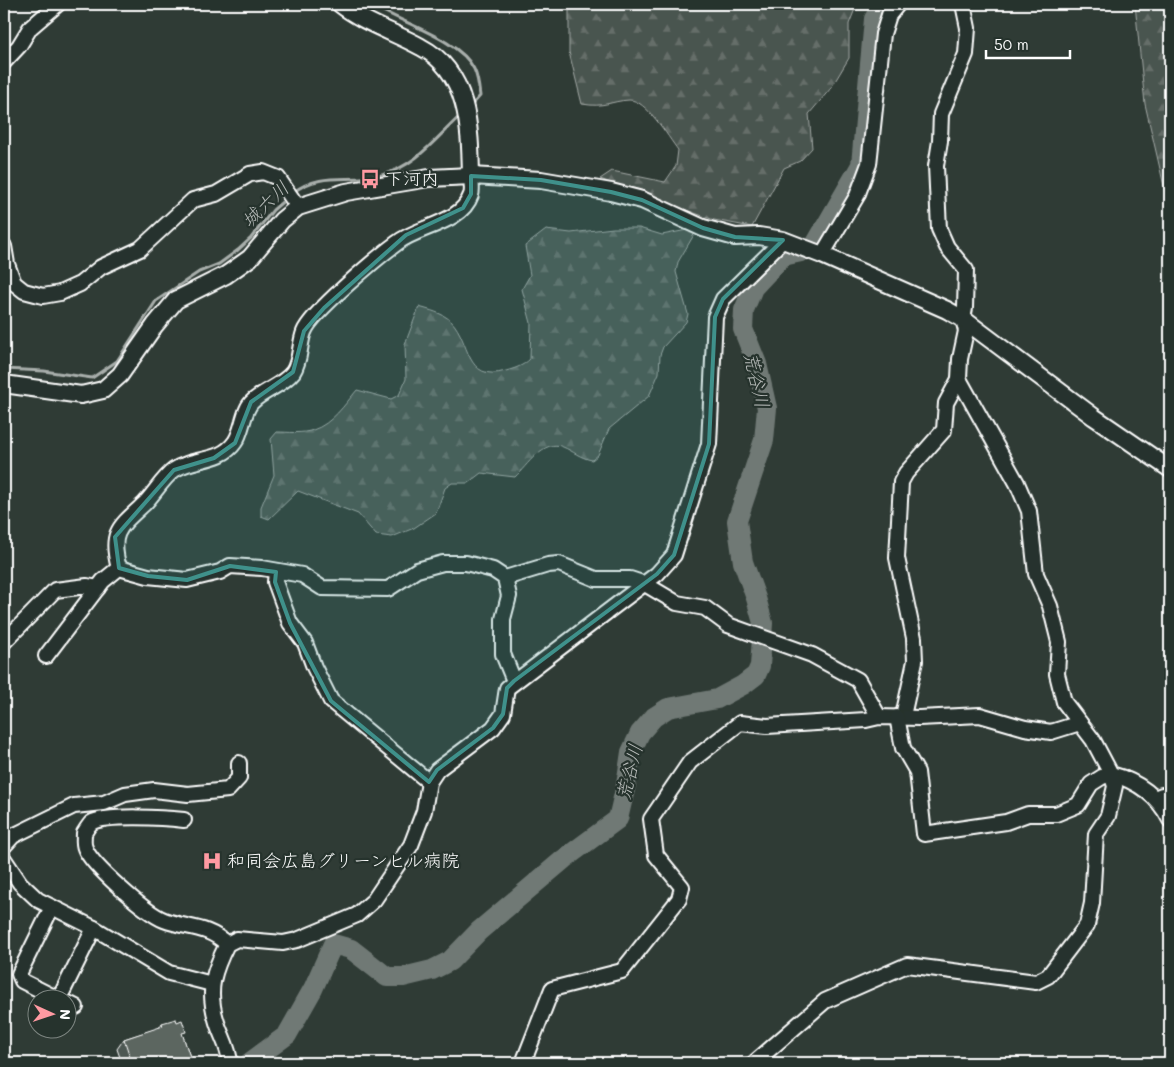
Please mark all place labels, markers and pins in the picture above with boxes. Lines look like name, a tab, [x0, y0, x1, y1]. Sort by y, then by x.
place label: 下河内	[385, 166, 439, 190]
bus stop icon: 下河内	[359, 168, 381, 190]
place label: 和同会広島グリーンヒル病院	[227, 848, 460, 872]
hospital icon: 和同会広島グリーンヒル病院	[201, 850, 223, 872]

